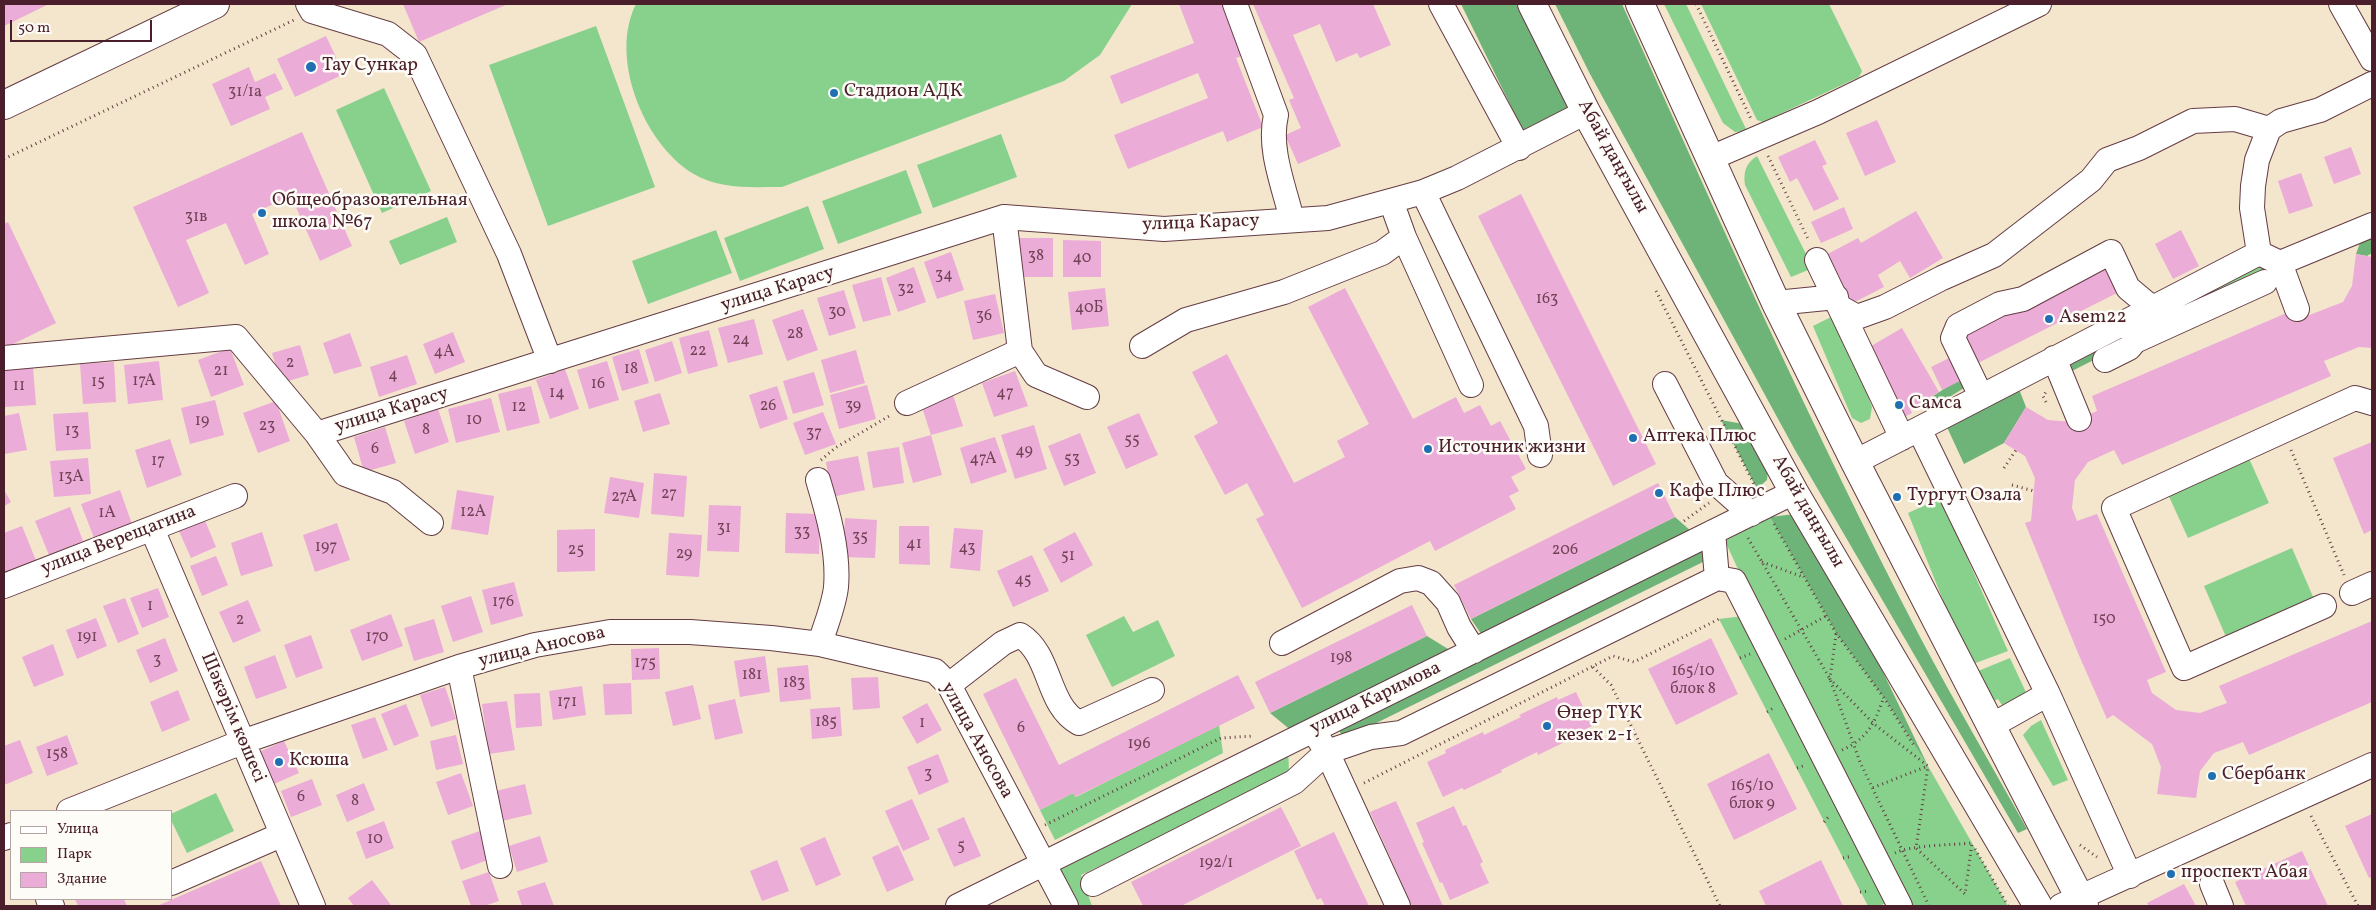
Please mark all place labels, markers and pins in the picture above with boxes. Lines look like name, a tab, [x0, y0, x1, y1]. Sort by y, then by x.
place label: Тау Сункар	[322, 56, 418, 78]
marker: Тау Сункар	[304, 60, 318, 74]
place label: Стадион АДК	[844, 82, 963, 104]
marker: Стадион АДК	[828, 87, 840, 99]
place label: Общеобразовательная школа №67	[272, 191, 468, 235]
marker: Общеобразовательная школа №67	[256, 207, 268, 219]
place label: Asem22	[2059, 308, 2127, 330]
marker: Asem22	[2043, 313, 2055, 325]
place label: Самса	[1909, 394, 1962, 416]
marker: Самса	[1893, 399, 1905, 411]
place label: Аптека Плюс	[1643, 427, 1757, 449]
marker: Аптека Плюс	[1627, 432, 1639, 444]
place label: Источник жизни	[1438, 438, 1586, 460]
marker: Источник жизни	[1422, 443, 1434, 455]
place label: Кафе Плюс	[1669, 482, 1765, 504]
place label: Тургут Озала	[1907, 486, 2022, 508]
marker: Кафе Плюс	[1653, 487, 1665, 499]
marker: Тургут Озала	[1891, 491, 1903, 503]
place label: Өнер ТҮК кезек 2-1	[1557, 704, 1642, 748]
marker: Өнер ТҮК кезек 2-1	[1541, 720, 1553, 732]
place label: Ксюша	[289, 751, 349, 773]
marker: Ксюша	[273, 756, 285, 768]
place label: Сбербанк	[2222, 765, 2306, 787]
marker: Сбербанк	[2206, 770, 2218, 782]
place label: проспект Абая	[2181, 863, 2308, 885]
marker: проспект Абая	[2165, 868, 2177, 880]

